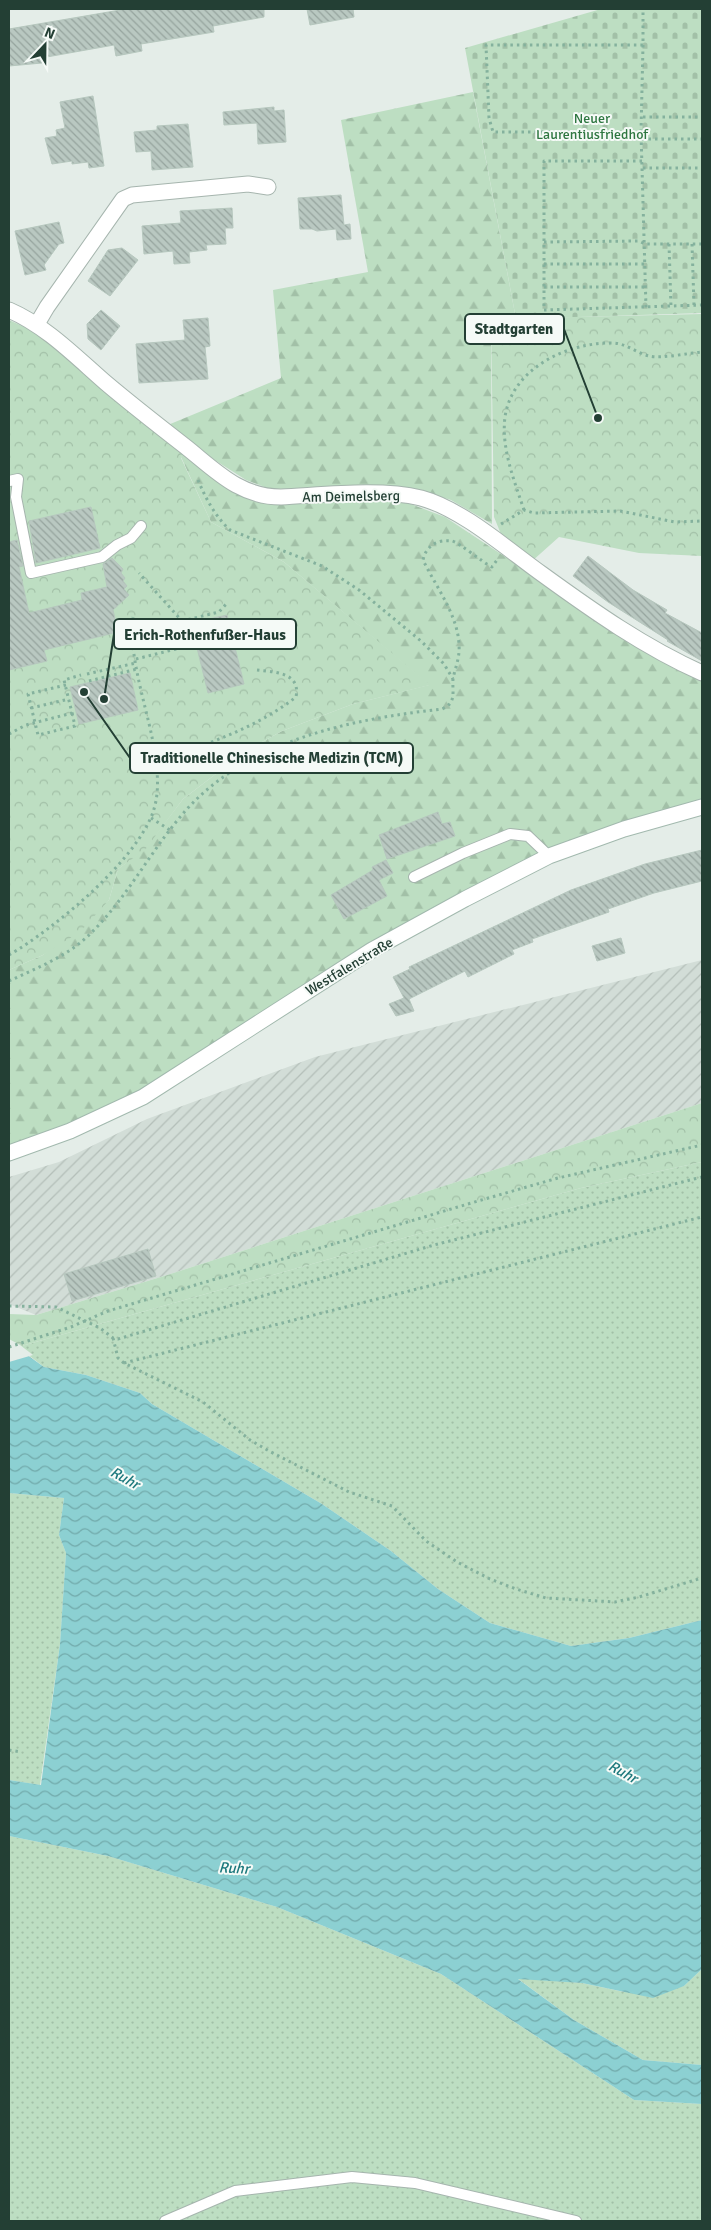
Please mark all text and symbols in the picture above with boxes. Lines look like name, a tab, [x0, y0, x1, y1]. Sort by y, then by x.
north arrow	[20, 20, 70, 70]
text: N	[42, 24, 57, 43]
park label: Neuer Laurentiusfriedhof	[536, 110, 649, 143]
callout: Stadtgarten	[465, 314, 564, 344]
text: Stadtgarten	[475, 320, 553, 338]
street label: Am Deimelsberg	[302, 487, 400, 506]
callout: Erich-Rothenfußer-Haus	[114, 619, 296, 649]
text: Erich-Rothenfußer-Haus	[124, 626, 286, 644]
callout: Traditionelle Chinesische Medizin (TCM)	[130, 743, 413, 773]
text: Traditionelle Chinesische Medizin (TCM)	[140, 749, 404, 767]
street label: Westfalenstraße	[302, 934, 396, 999]
water label: Ruhr	[107, 1463, 145, 1494]
water label: Ruhr	[605, 1757, 643, 1788]
water label: Ruhr	[218, 1858, 252, 1878]

